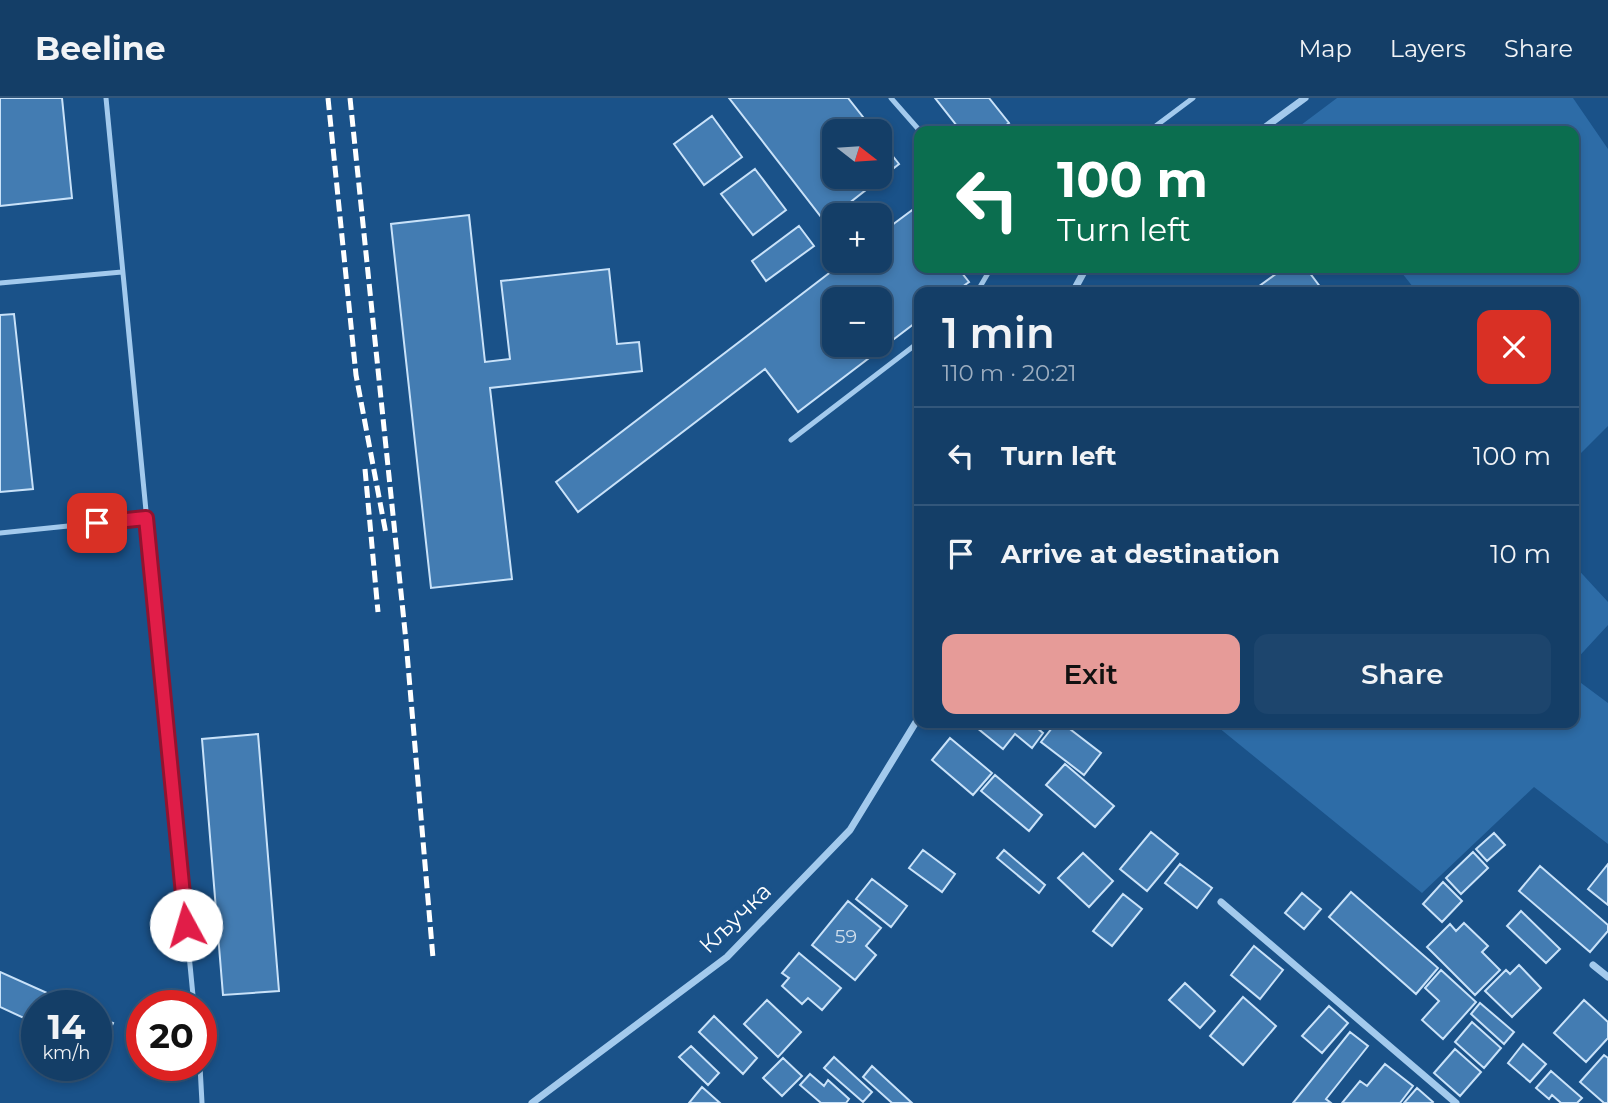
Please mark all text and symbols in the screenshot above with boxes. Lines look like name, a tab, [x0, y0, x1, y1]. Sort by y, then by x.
text: Beeline	[35, 28, 166, 68]
text: Map	[1298, 34, 1352, 63]
text: Layers	[1390, 34, 1466, 63]
text: Share	[1504, 34, 1573, 63]
north arrow	[822, 119, 892, 189]
map controls	[822, 119, 892, 357]
text: 100 m	[1057, 150, 1208, 209]
icon: left	[942, 154, 1033, 245]
button: +	[822, 203, 892, 273]
text: Turn left	[1057, 210, 1191, 249]
button: −	[822, 287, 892, 357]
text: 1 min	[942, 307, 1055, 359]
button: close	[1477, 310, 1551, 384]
text: 110 m · 20:21	[942, 359, 1077, 387]
icon: left	[942, 437, 980, 475]
text: Turn left	[1001, 440, 1117, 472]
text: 100 m	[1473, 440, 1551, 472]
pin	[67, 493, 127, 553]
icon: arrive	[78, 504, 116, 542]
icon: arrive	[942, 535, 980, 573]
text: Arrive at destination	[1001, 538, 1280, 570]
text: 10 m	[1490, 538, 1551, 570]
button: Exit	[942, 634, 1240, 714]
button: Share	[1254, 634, 1551, 714]
street label: Кључка	[693, 877, 777, 959]
position arrow	[149, 888, 223, 962]
house number: 59	[835, 925, 857, 948]
speed limit sign: 20	[126, 990, 217, 1081]
text: 14	[48, 1005, 85, 1048]
text: km/h	[42, 1042, 91, 1064]

